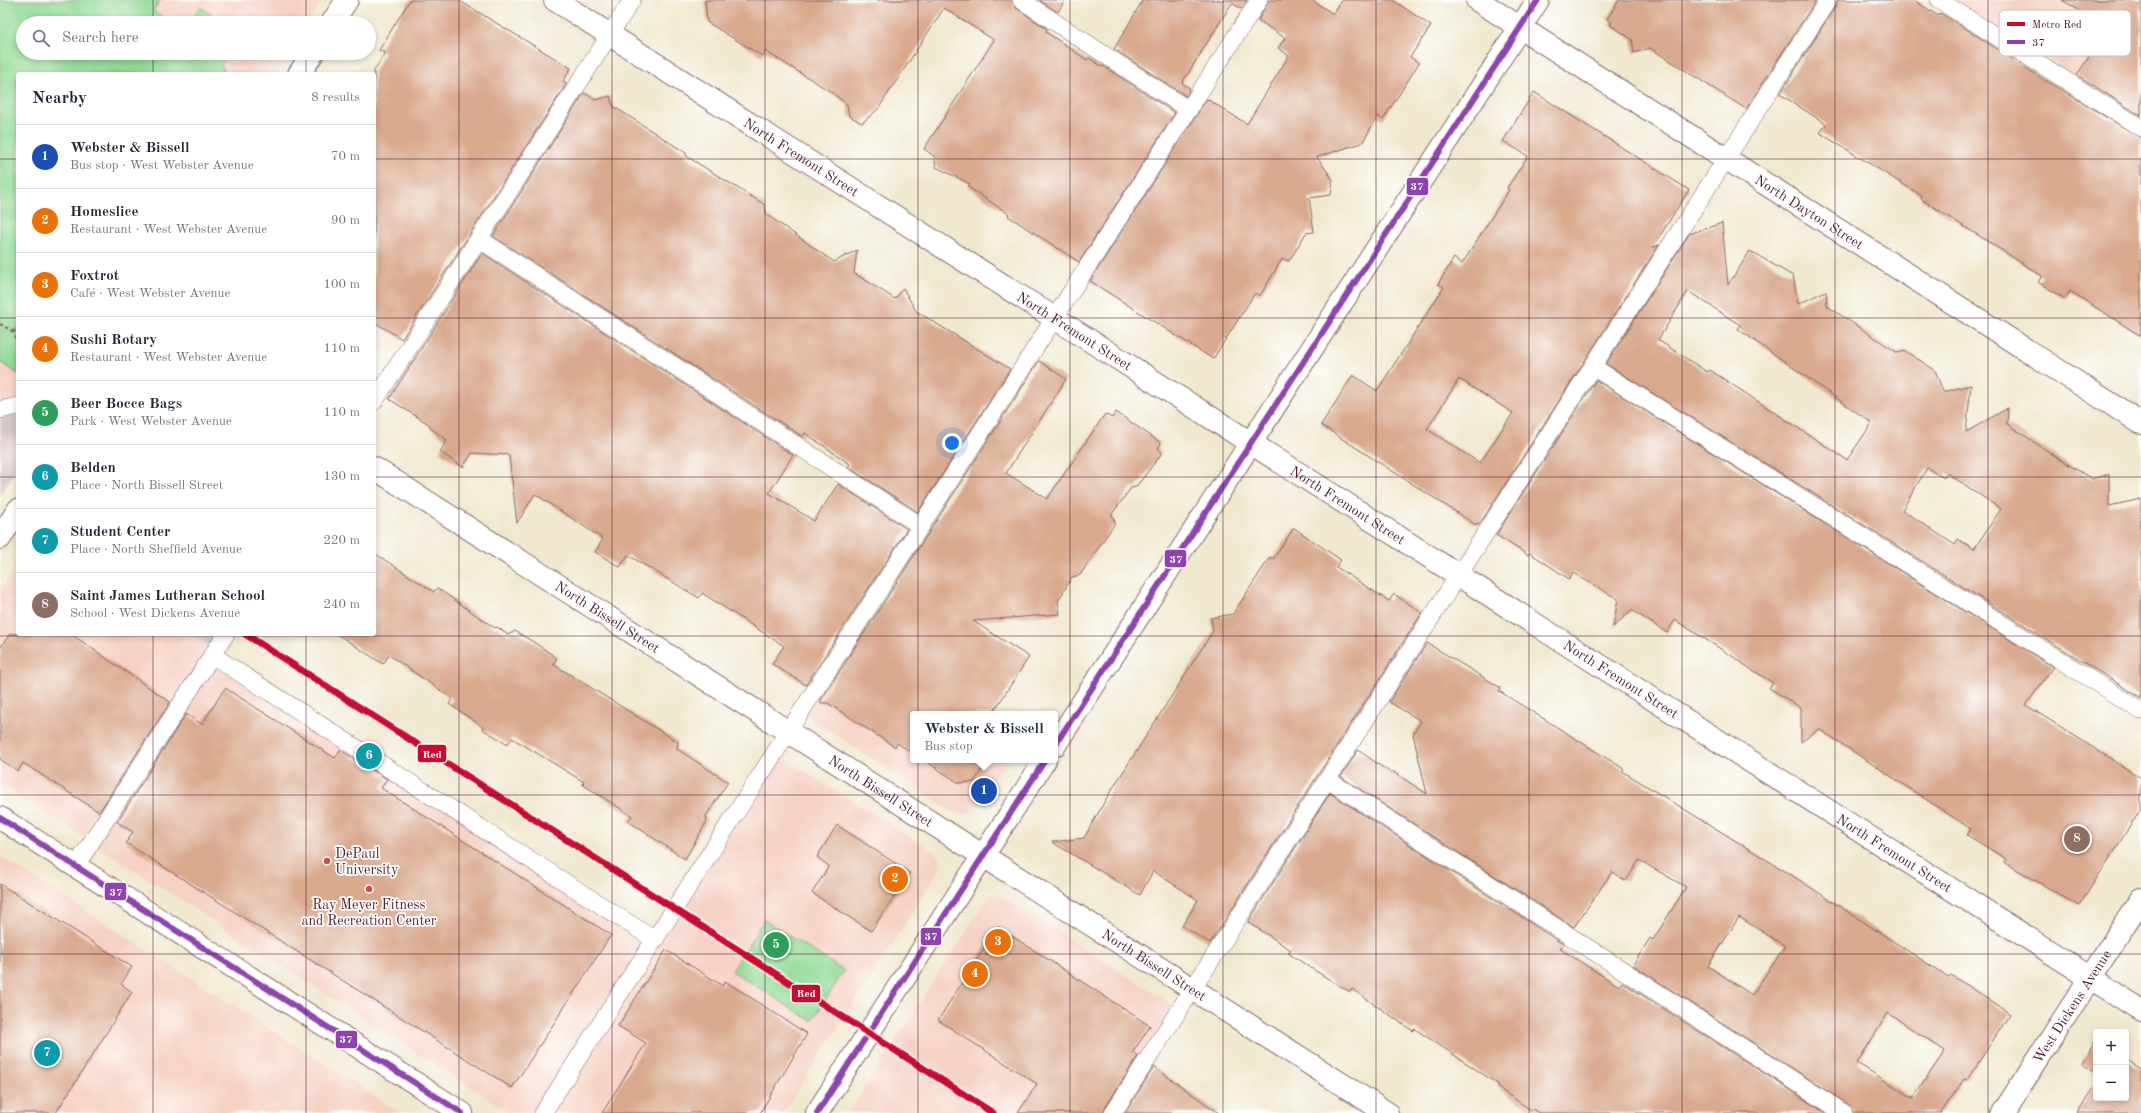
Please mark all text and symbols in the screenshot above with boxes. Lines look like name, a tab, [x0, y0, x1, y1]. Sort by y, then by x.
legend	[1999, 10, 2131, 56]
search box	[16, 16, 376, 60]
text: Metro Red	[2032, 20, 2082, 31]
icon: search	[30, 27, 52, 49]
text: Search here	[62, 31, 139, 46]
text: 37	[2032, 38, 2045, 49]
text: Nearby	[32, 90, 87, 107]
text: 8 results	[311, 91, 360, 104]
street label: North Fremont Street	[741, 116, 861, 199]
text: Webster & Bissell	[70, 141, 190, 156]
text: 1	[41, 150, 49, 163]
text: 70 m	[331, 150, 360, 163]
text: Bus stop · West Webster Avenue	[70, 159, 254, 172]
street label: North Dayton Street	[1752, 173, 1866, 252]
line badge: 37	[1406, 177, 1429, 196]
text: 37	[1411, 182, 1423, 193]
text: Homeslice	[70, 205, 139, 220]
text: 2	[41, 214, 49, 227]
text: 90 m	[331, 214, 360, 227]
text: Restaurant · West Webster Avenue	[70, 223, 267, 236]
text: Foxtrot	[70, 269, 119, 284]
text: 3	[41, 278, 49, 291]
text: 100 m	[323, 278, 360, 291]
text: Café · West Webster Avenue	[70, 287, 230, 300]
street label: North Fremont Street	[1014, 290, 1134, 373]
text: Sushi Rotary	[70, 333, 157, 348]
text: 4	[41, 342, 49, 355]
text: 110 m	[323, 342, 360, 355]
text: Restaurant · West Webster Avenue	[70, 351, 267, 364]
text: Beer Bocce Bags	[70, 397, 182, 412]
text: 5	[41, 406, 49, 419]
text: 110 m	[323, 406, 360, 419]
text: Park · West Webster Avenue	[70, 415, 232, 428]
your location	[942, 433, 962, 453]
text: Belden	[70, 461, 116, 476]
street label: North Fremont Street	[1287, 464, 1407, 548]
text: 6	[41, 470, 49, 483]
text: 130 m	[323, 470, 360, 483]
text: Place · North Bissell Street	[70, 479, 223, 492]
text: Student Center	[70, 525, 171, 540]
text: 7	[41, 534, 49, 547]
text: 220 m	[323, 534, 360, 547]
text: Place · North Sheffield Avenue	[70, 543, 242, 556]
line badge: 37	[1164, 549, 1187, 568]
text: 37	[1170, 555, 1182, 566]
street label: North Bissell Street	[552, 579, 662, 656]
text: Saint James Lutheran School	[70, 589, 265, 604]
text: 8	[41, 598, 49, 611]
text: 240 m	[323, 598, 360, 611]
text: School · West Dickens Avenue	[70, 607, 240, 620]
street label: North Fremont Street	[1561, 638, 1681, 722]
popup	[910, 711, 1058, 763]
text: Webster & Bissell	[924, 722, 1044, 737]
text: Bus stop	[924, 740, 973, 753]
pin: 6	[356, 741, 382, 771]
line badge: Red	[417, 744, 447, 763]
text: Red	[422, 750, 442, 761]
street label: North Bissell Street	[826, 753, 935, 830]
pin: 1	[971, 776, 997, 806]
street label: North Fremont Street	[1834, 812, 1954, 896]
pin: 8	[2064, 824, 2090, 854]
place label: DePaul University	[335, 847, 399, 877]
marker: DePaul University	[322, 856, 332, 866]
pin: 2	[882, 864, 908, 894]
line badge: 37	[104, 882, 127, 901]
marker: Ray Meyer Fitness and Recreation Center	[364, 884, 374, 894]
text: 37	[110, 888, 122, 899]
place label: Ray Meyer Fitness and Recreation Center	[302, 898, 437, 928]
line badge: 37	[920, 927, 942, 946]
pin: 3	[985, 927, 1011, 957]
street label: North Bissell Street	[1099, 927, 1208, 1004]
pin: 5	[763, 930, 789, 960]
text: 37	[925, 932, 937, 943]
street label: West Dickens Avenue	[2031, 948, 2114, 1066]
pin: 4	[962, 959, 988, 989]
line badge: Red	[791, 984, 821, 1003]
text: Red	[796, 989, 816, 1000]
map controls	[2093, 1029, 2129, 1101]
button: +	[2093, 1029, 2129, 1065]
line badge: 37	[335, 1030, 358, 1049]
text: 37	[340, 1035, 352, 1046]
pin: 7	[34, 1038, 60, 1068]
button: −	[2093, 1065, 2129, 1101]

